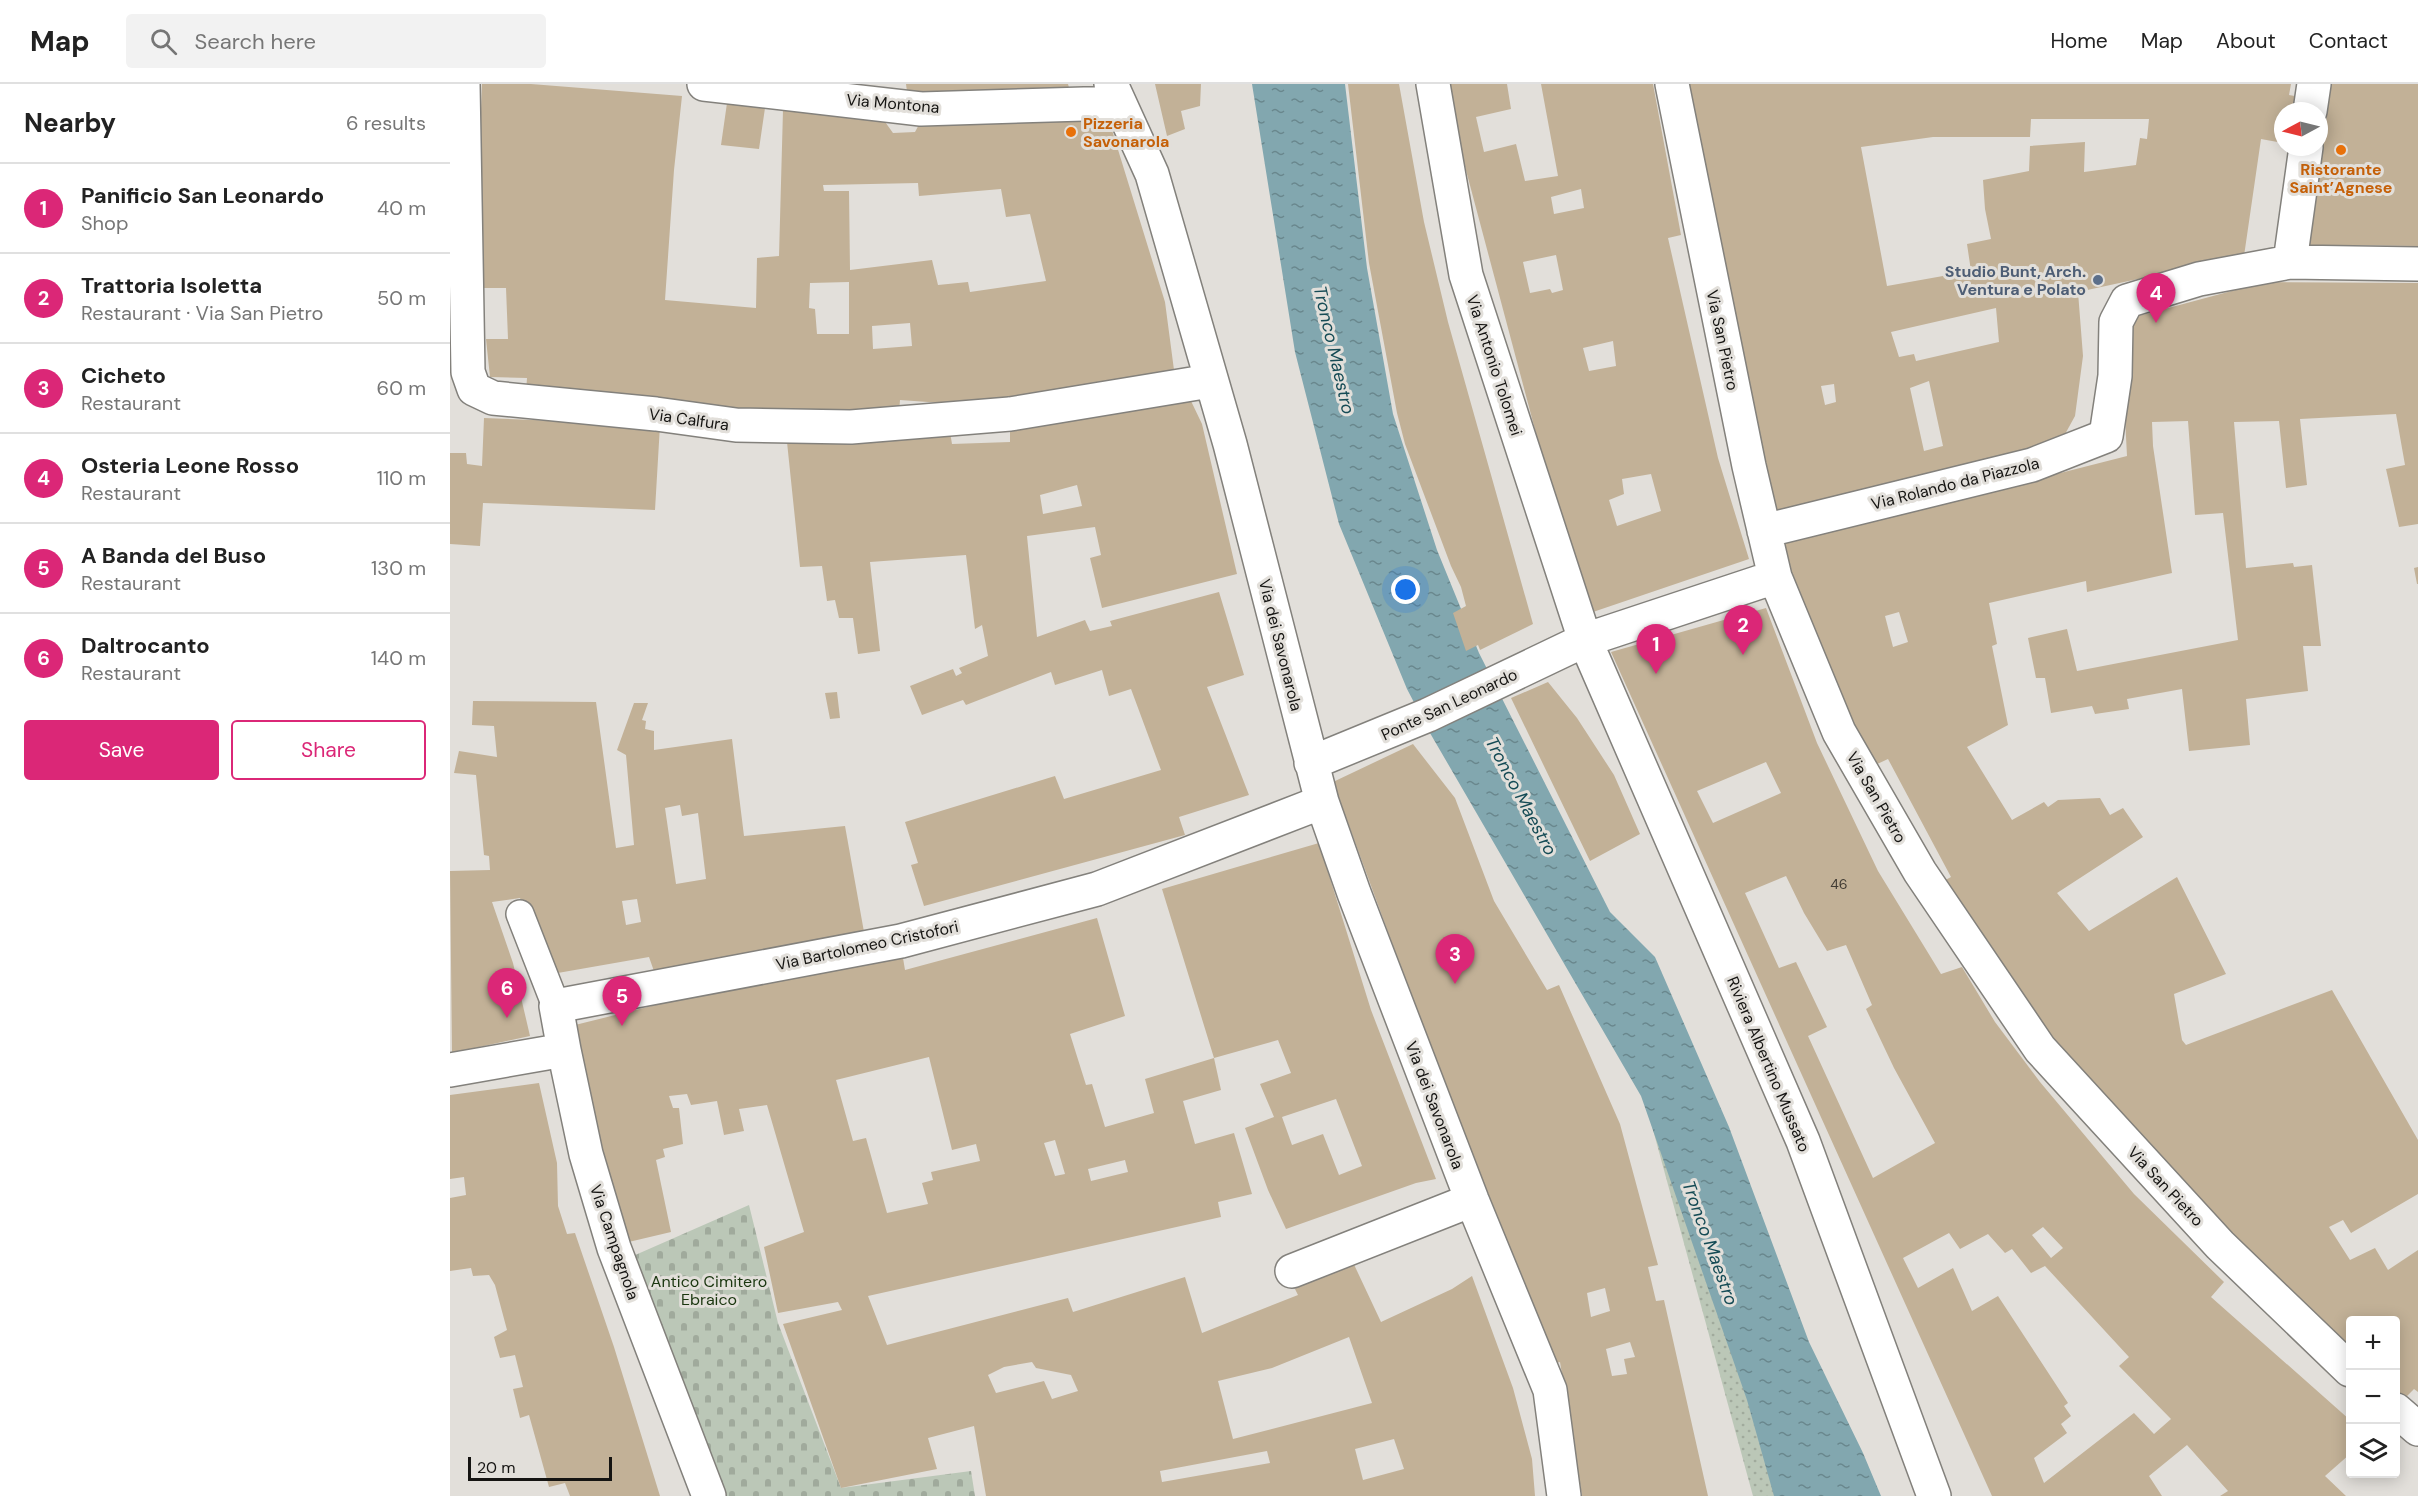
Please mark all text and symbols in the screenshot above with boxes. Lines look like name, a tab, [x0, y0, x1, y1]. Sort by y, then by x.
search box	[126, 14, 546, 68]
text: Map	[30, 23, 90, 60]
icon: search	[147, 25, 180, 58]
text: Search here	[195, 27, 316, 56]
text: Home	[2050, 27, 2108, 55]
text: Map	[2141, 27, 2183, 55]
text: About	[2216, 27, 2276, 55]
text: Contact	[2309, 27, 2388, 55]
street label: Via Montona	[846, 89, 940, 118]
north arrow	[2274, 102, 2328, 156]
text: Nearby	[24, 106, 116, 140]
text: 6 results	[346, 110, 426, 136]
place label: Pizzeria Savonarola	[1083, 113, 1169, 152]
marker: Pizzeria Savonarola	[1064, 125, 1078, 139]
marker: Ristorante Saint’Agnese	[2334, 143, 2348, 157]
place label: Ristorante Saint’Agnese	[2290, 159, 2392, 198]
text: Panificio San Leonardo	[81, 181, 324, 210]
text: 1	[40, 195, 47, 221]
text: 40 m	[377, 195, 426, 221]
text: Shop	[81, 210, 128, 236]
place label: Studio Bunt, Arch. Ventura e Polato	[1945, 261, 2086, 300]
text: Trattoria Isoletta	[81, 271, 262, 300]
marker: Studio Bunt, Arch. Ventura e Polato	[2091, 273, 2105, 287]
pin: 4	[2136, 274, 2176, 323]
water label: Tronco Maestro	[1308, 283, 1360, 417]
text: 2	[38, 285, 49, 311]
text: 50 m	[377, 285, 426, 311]
street label: Via San Pietro	[1702, 288, 1743, 392]
street label: Via Antonio Tolomei	[1462, 292, 1527, 438]
text: Restaurant · Via San Pietro	[81, 300, 323, 326]
text: Cicheto	[81, 361, 166, 390]
text: 3	[37, 375, 50, 401]
text: 60 m	[377, 375, 426, 401]
text: Restaurant	[81, 390, 181, 416]
street label: Via Calfura	[648, 403, 730, 435]
text: Osteria Leone Rosso	[81, 451, 299, 480]
street label: Via Rolando da Piazzola	[1869, 452, 2041, 515]
text: 4	[37, 465, 50, 491]
text: 110 m	[377, 465, 426, 491]
text: Restaurant	[81, 480, 181, 506]
text: A Banda del Buso	[81, 541, 266, 570]
text: 5	[37, 555, 50, 581]
text: 130 m	[371, 555, 426, 581]
text: Restaurant	[81, 570, 181, 596]
your location	[1391, 575, 1420, 604]
street label: Via dei Savonarola	[1254, 577, 1307, 713]
pin: 2	[1724, 606, 1762, 655]
pin: 1	[1636, 624, 1676, 674]
text: Daltrocanto	[81, 631, 210, 660]
text: 6	[37, 645, 50, 671]
text: 140 m	[371, 645, 426, 671]
text: Restaurant	[81, 660, 181, 686]
street label: Ponte San Leonardo	[1378, 664, 1521, 745]
button: Save	[24, 720, 219, 780]
button: Share	[231, 720, 426, 780]
water label: Tronco Maestro	[1480, 732, 1562, 860]
street label: Via San Pietro	[1842, 748, 1911, 847]
house number: 46	[1830, 875, 1848, 893]
street label: Via Bartolomeo Cristofori	[774, 916, 960, 975]
pin: 3	[1436, 934, 1474, 984]
pin: 6	[488, 968, 526, 1018]
street label: Riviera Albertino Mussato	[1722, 973, 1815, 1155]
pin: 5	[602, 976, 642, 1026]
street label: Via dei Savonarola	[1401, 1038, 1469, 1172]
street label: Via San Pietro	[2123, 1142, 2208, 1231]
water label: Tronco Maestro	[1676, 1177, 1744, 1309]
street label: Via Campagnola	[585, 1182, 644, 1303]
park label: Antico Cimitero Ebraico	[651, 1271, 767, 1310]
map controls	[2346, 1316, 2400, 1478]
button: +	[2346, 1316, 2400, 1370]
button: −	[2346, 1370, 2400, 1424]
button: layers	[2346, 1424, 2400, 1478]
scale bar	[468, 1454, 612, 1482]
text: 20 m	[477, 1457, 516, 1478]

